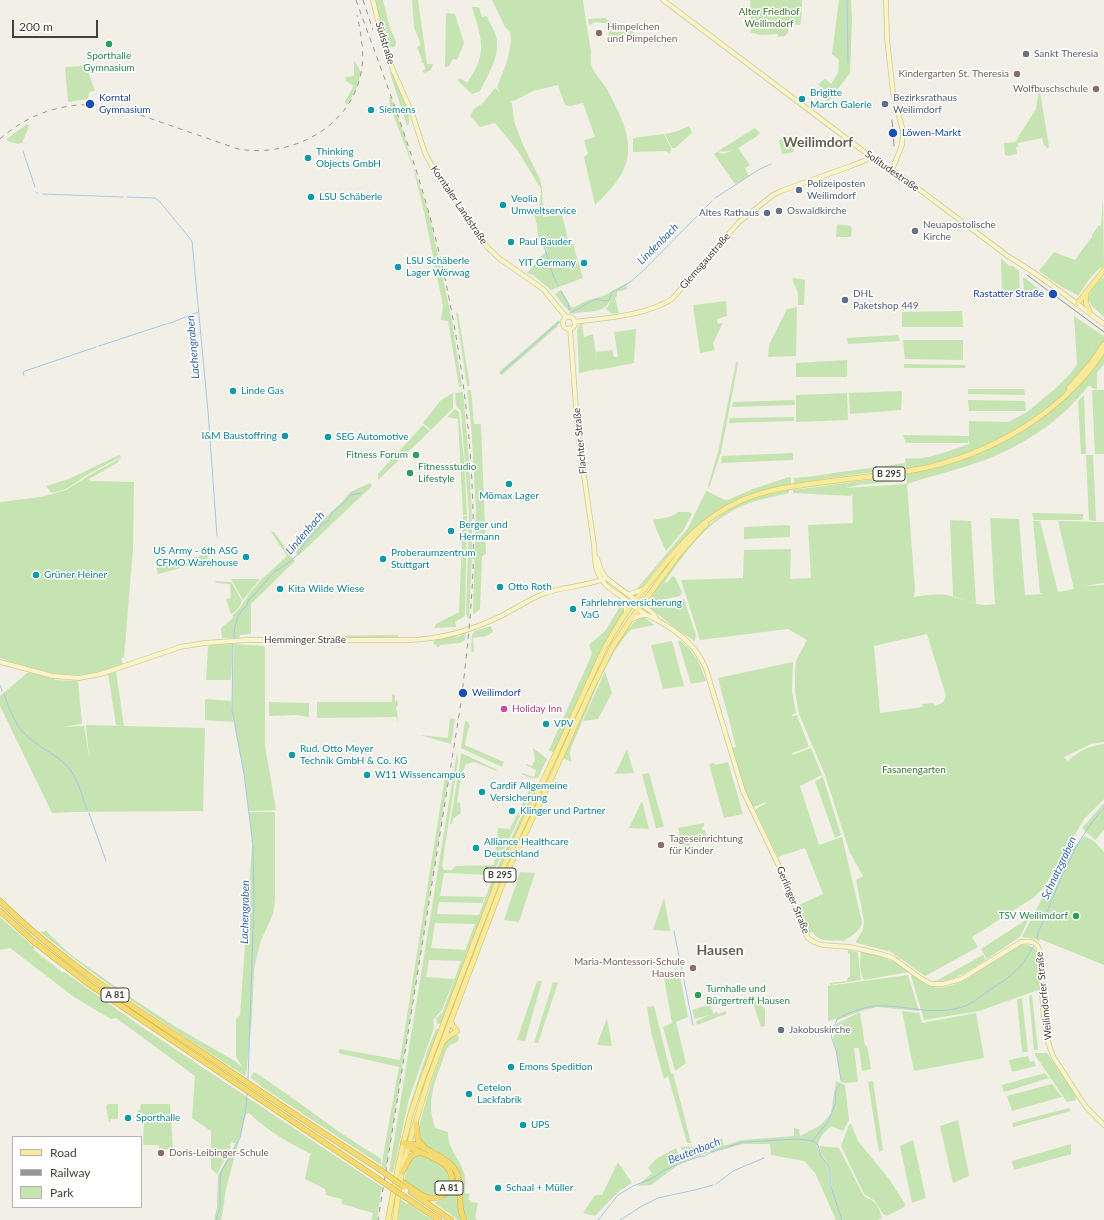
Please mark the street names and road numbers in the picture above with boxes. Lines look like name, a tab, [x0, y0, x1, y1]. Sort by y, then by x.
street label: Südstraße	[373, 20, 397, 66]
street label: Solitudestraße	[863, 148, 921, 194]
street label: Korntaler Landstraße	[428, 163, 490, 247]
street label: Glemsgaustraße	[677, 230, 733, 292]
street label: Flachter Straße	[571, 407, 589, 475]
road number: B 295	[873, 467, 905, 481]
street label: Hemminger Straße	[264, 634, 346, 646]
street label: Gerlinger Straße	[774, 865, 812, 935]
road number: B 295	[484, 868, 516, 882]
street label: Weilimdorfer Straße	[1033, 951, 1055, 1041]
road number: A 81	[101, 988, 129, 1002]
road number: A 81	[435, 1181, 463, 1195]

